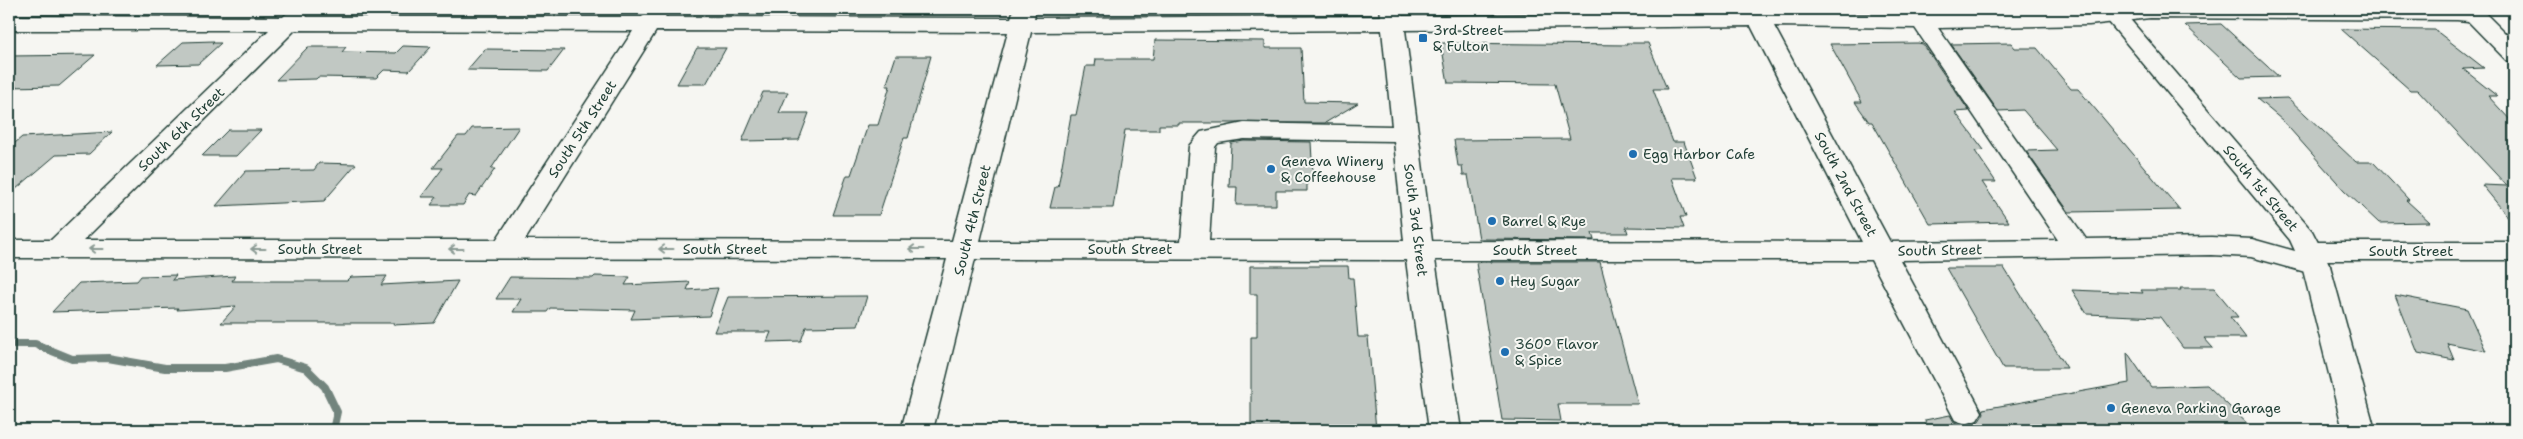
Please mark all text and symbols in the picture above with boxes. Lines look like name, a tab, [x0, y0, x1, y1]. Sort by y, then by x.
place label: 3rd Street & Fulton	[1433, 21, 1503, 55]
marker: 3rd Street & Fulton	[1417, 32, 1429, 44]
street label: South 5th Street	[544, 77, 620, 181]
street label: South 6th Street	[134, 83, 228, 175]
street label: South 2nd Street	[1811, 128, 1881, 240]
street label: South 1st Street	[2220, 141, 2302, 235]
place label: Egg Harbor Cafe	[1643, 145, 1755, 163]
marker: Egg Harbor Cafe	[1627, 148, 1639, 160]
place label: Geneva Winery & Coffeehouse	[1281, 152, 1384, 186]
street label: South 3rd Street	[1400, 162, 1432, 278]
street label: South 4th Street	[950, 163, 994, 277]
marker: Geneva Winery & Coffeehouse	[1265, 163, 1277, 175]
place label: Barrel & Rye	[1502, 212, 1586, 230]
marker: Barrel & Rye	[1486, 215, 1498, 227]
street label: South Street	[278, 240, 362, 258]
street label: South Street	[683, 240, 767, 258]
street label: South Street	[1088, 240, 1172, 258]
street label: South Street	[1898, 240, 1982, 260]
street label: South Street	[1493, 241, 1577, 259]
street label: South Street	[2369, 242, 2453, 260]
one-way arrow	[88, 244, 104, 254]
one-way arrow	[251, 244, 267, 254]
one-way arrow	[448, 244, 464, 254]
one-way arrow	[658, 244, 674, 254]
one-way arrow	[908, 244, 924, 254]
place label: Hey Sugar	[1510, 272, 1580, 290]
marker: Hey Sugar	[1494, 275, 1506, 287]
place label: 360° Flavor & Spice	[1515, 335, 1599, 369]
marker: 360° Flavor & Spice	[1499, 346, 1511, 358]
place label: Geneva Parking Garage	[2121, 399, 2281, 417]
marker: Geneva Parking Garage	[2105, 402, 2117, 414]

